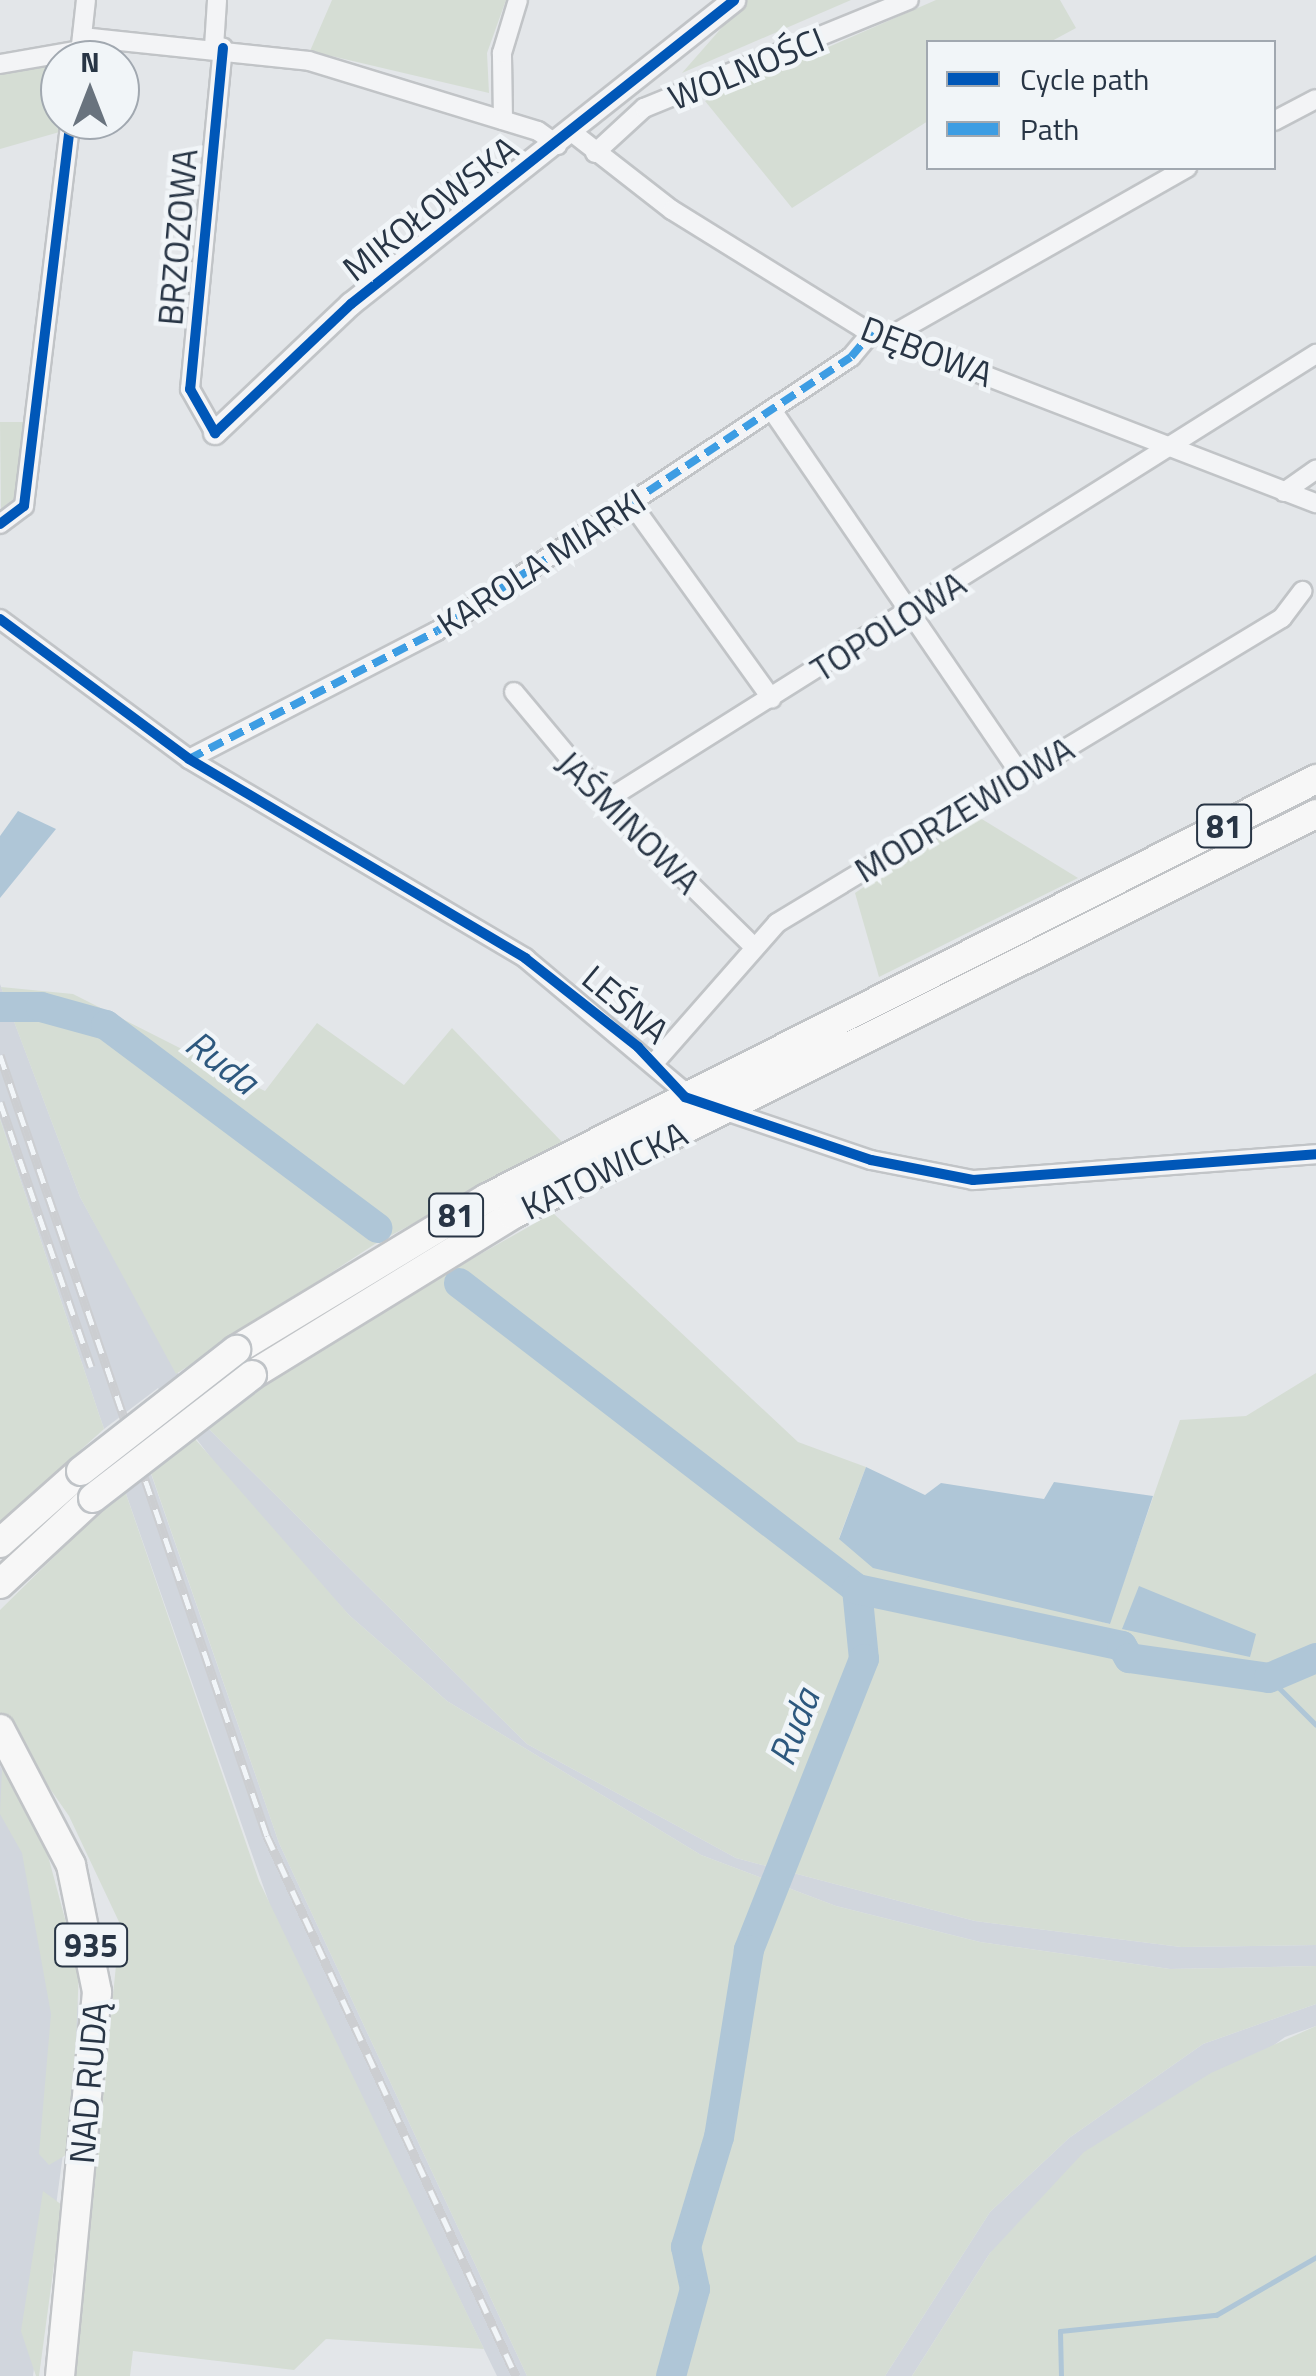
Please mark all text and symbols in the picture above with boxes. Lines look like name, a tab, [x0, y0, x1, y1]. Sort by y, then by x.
street label: WOLNOŚCI	[662, 18, 830, 118]
north arrow	[40, 40, 140, 140]
text: N	[80, 40, 100, 83]
legend	[926, 40, 1276, 170]
text: Cycle path	[1020, 56, 1149, 102]
text: Path	[1020, 106, 1079, 152]
street label: MIKOŁOWSKA	[334, 127, 526, 289]
street label: BRZOZOWA	[148, 147, 206, 327]
street label: DĘBOWA	[855, 307, 999, 395]
street label: KAROLA MIARKI	[429, 479, 653, 645]
street label: TOPOLOWA	[803, 562, 973, 690]
street label: MODRZEWIOWA	[847, 727, 1081, 891]
street label: JAŚMINOWA	[549, 742, 709, 902]
road number: 81	[1194, 799, 1254, 853]
street label: LEŚNA	[574, 956, 678, 1052]
water label: Ruda	[177, 1020, 267, 1104]
street label: KATOWICKA	[514, 1112, 694, 1228]
road number: 81	[426, 1188, 486, 1242]
water label: Ruda	[759, 1682, 829, 1772]
road number: 935	[54, 1918, 128, 1972]
street label: NAD RUDĄ	[60, 2001, 116, 2165]

